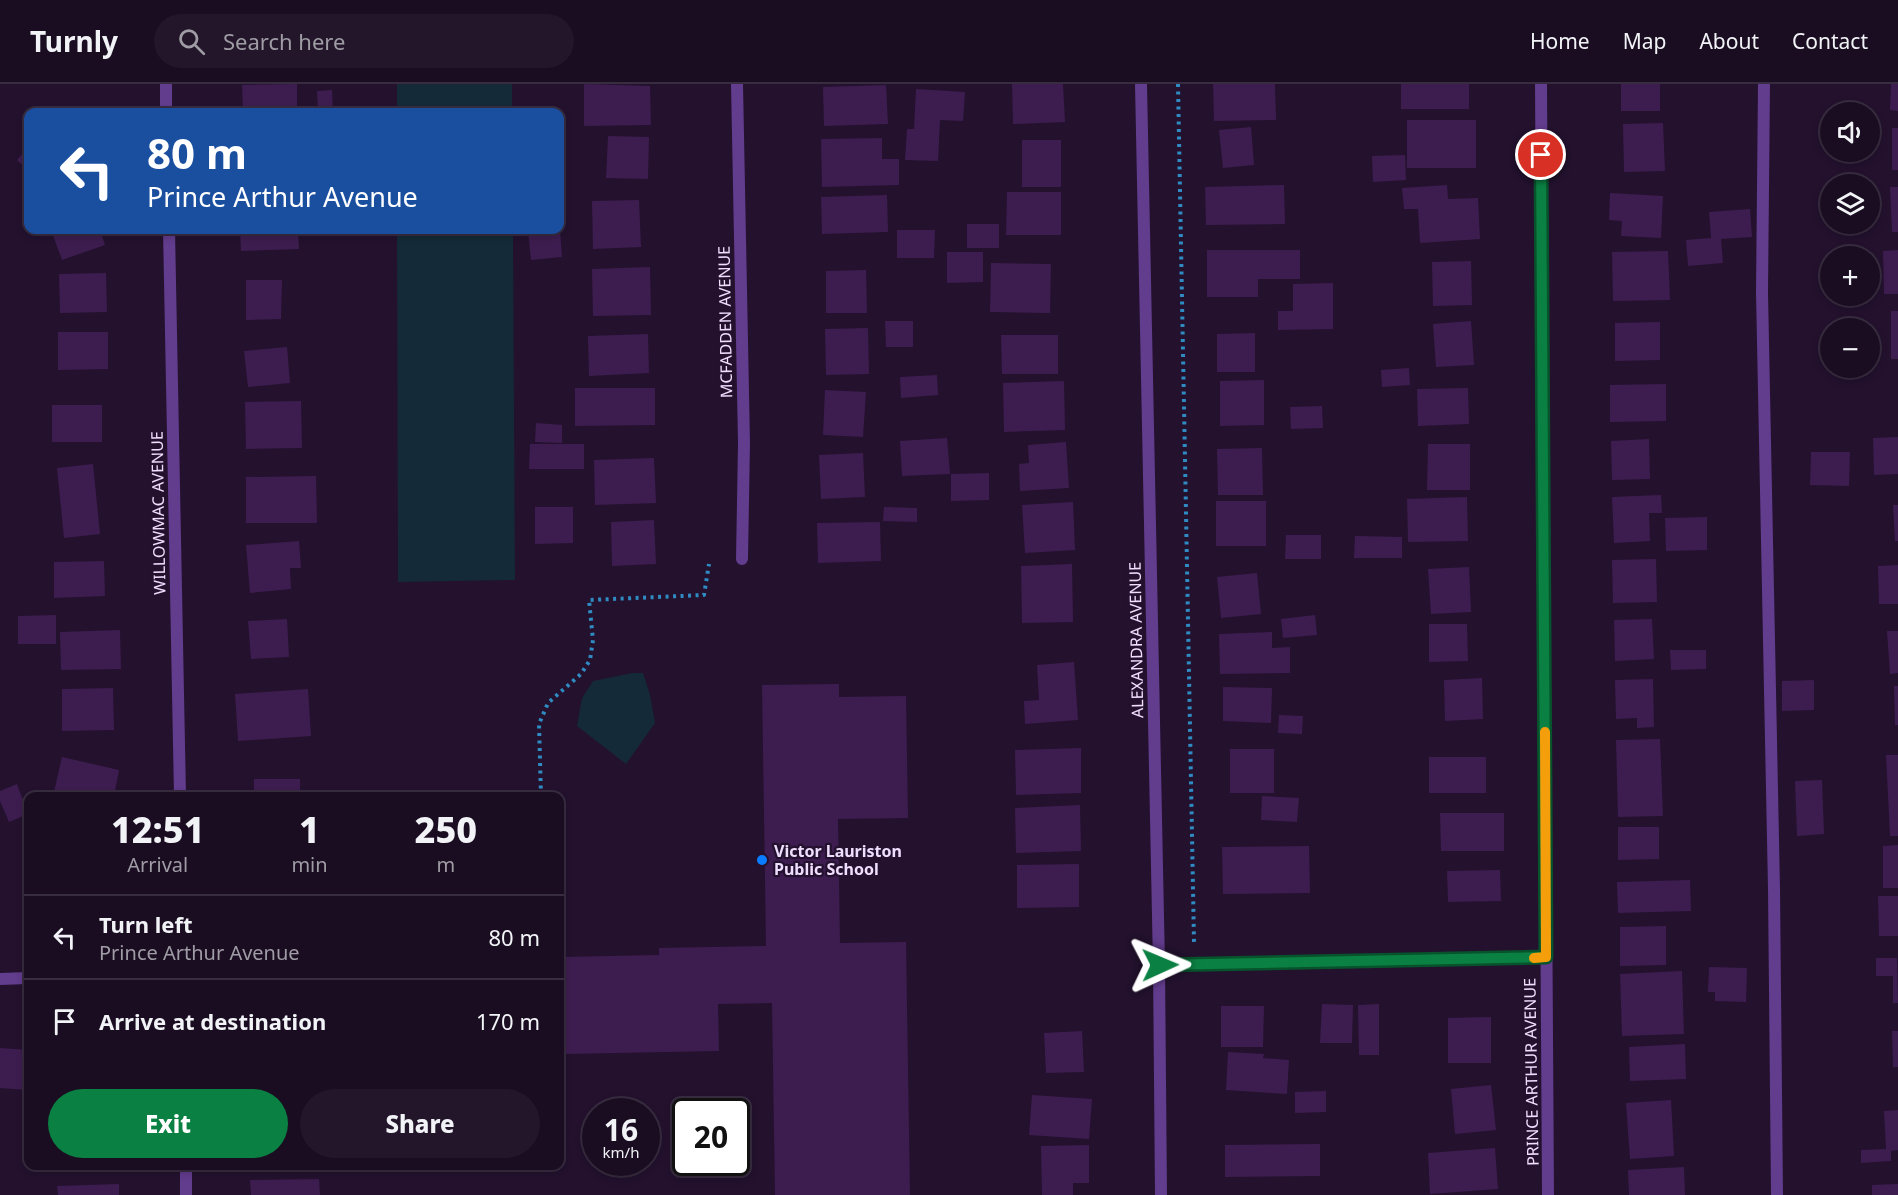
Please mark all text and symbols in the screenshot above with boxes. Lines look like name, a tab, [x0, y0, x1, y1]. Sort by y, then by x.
search box	[154, 14, 574, 68]
text: Turnly	[30, 22, 118, 60]
icon: search	[175, 25, 208, 58]
text: Search here	[223, 26, 345, 56]
text: Home	[1530, 27, 1590, 55]
text: Map	[1623, 27, 1666, 55]
text: About	[1699, 27, 1759, 55]
text: Contact	[1792, 27, 1868, 55]
map controls	[1820, 102, 1880, 378]
button: sound	[1820, 102, 1880, 162]
text: 80 m	[147, 124, 247, 181]
pin	[1515, 129, 1566, 180]
icon: left	[48, 132, 126, 210]
icon: arrive	[1524, 138, 1557, 171]
button: layers	[1820, 174, 1880, 234]
text: Prince Arthur Avenue	[147, 178, 418, 215]
street label: MCFADDEN AVENUE	[713, 246, 737, 398]
button: +	[1820, 246, 1880, 306]
button: −	[1820, 318, 1880, 378]
street label: WILLOWMAC AVENUE	[146, 431, 170, 595]
street label: ALEXANDRA AVENUE	[1124, 562, 1148, 718]
text: 12:51	[111, 805, 204, 854]
text: 1	[299, 805, 320, 854]
text: 250	[415, 805, 477, 854]
place label: Victor Lauriston Public School	[774, 840, 902, 880]
text: Arrival	[127, 851, 188, 878]
text: min	[291, 851, 328, 878]
text: m	[436, 851, 455, 878]
marker: Victor Lauriston Public School	[755, 853, 769, 867]
text: Turn left	[99, 909, 193, 939]
icon: left	[48, 921, 81, 954]
text: 80 m	[489, 922, 540, 952]
position arrow	[1128, 933, 1192, 997]
text: Prince Arthur Avenue	[99, 939, 300, 966]
street label: PRINCE ARTHUR AVENUE	[1518, 978, 1544, 1166]
icon: arrive	[48, 1005, 81, 1038]
text: Arrive at destination	[99, 1006, 326, 1036]
text: 170 m	[476, 1006, 540, 1036]
button: Exit	[48, 1089, 288, 1158]
button: Share	[300, 1089, 540, 1158]
speed limit sign: 20	[672, 1098, 750, 1176]
text: 16	[604, 1109, 638, 1150]
text: km/h	[603, 1142, 639, 1162]

